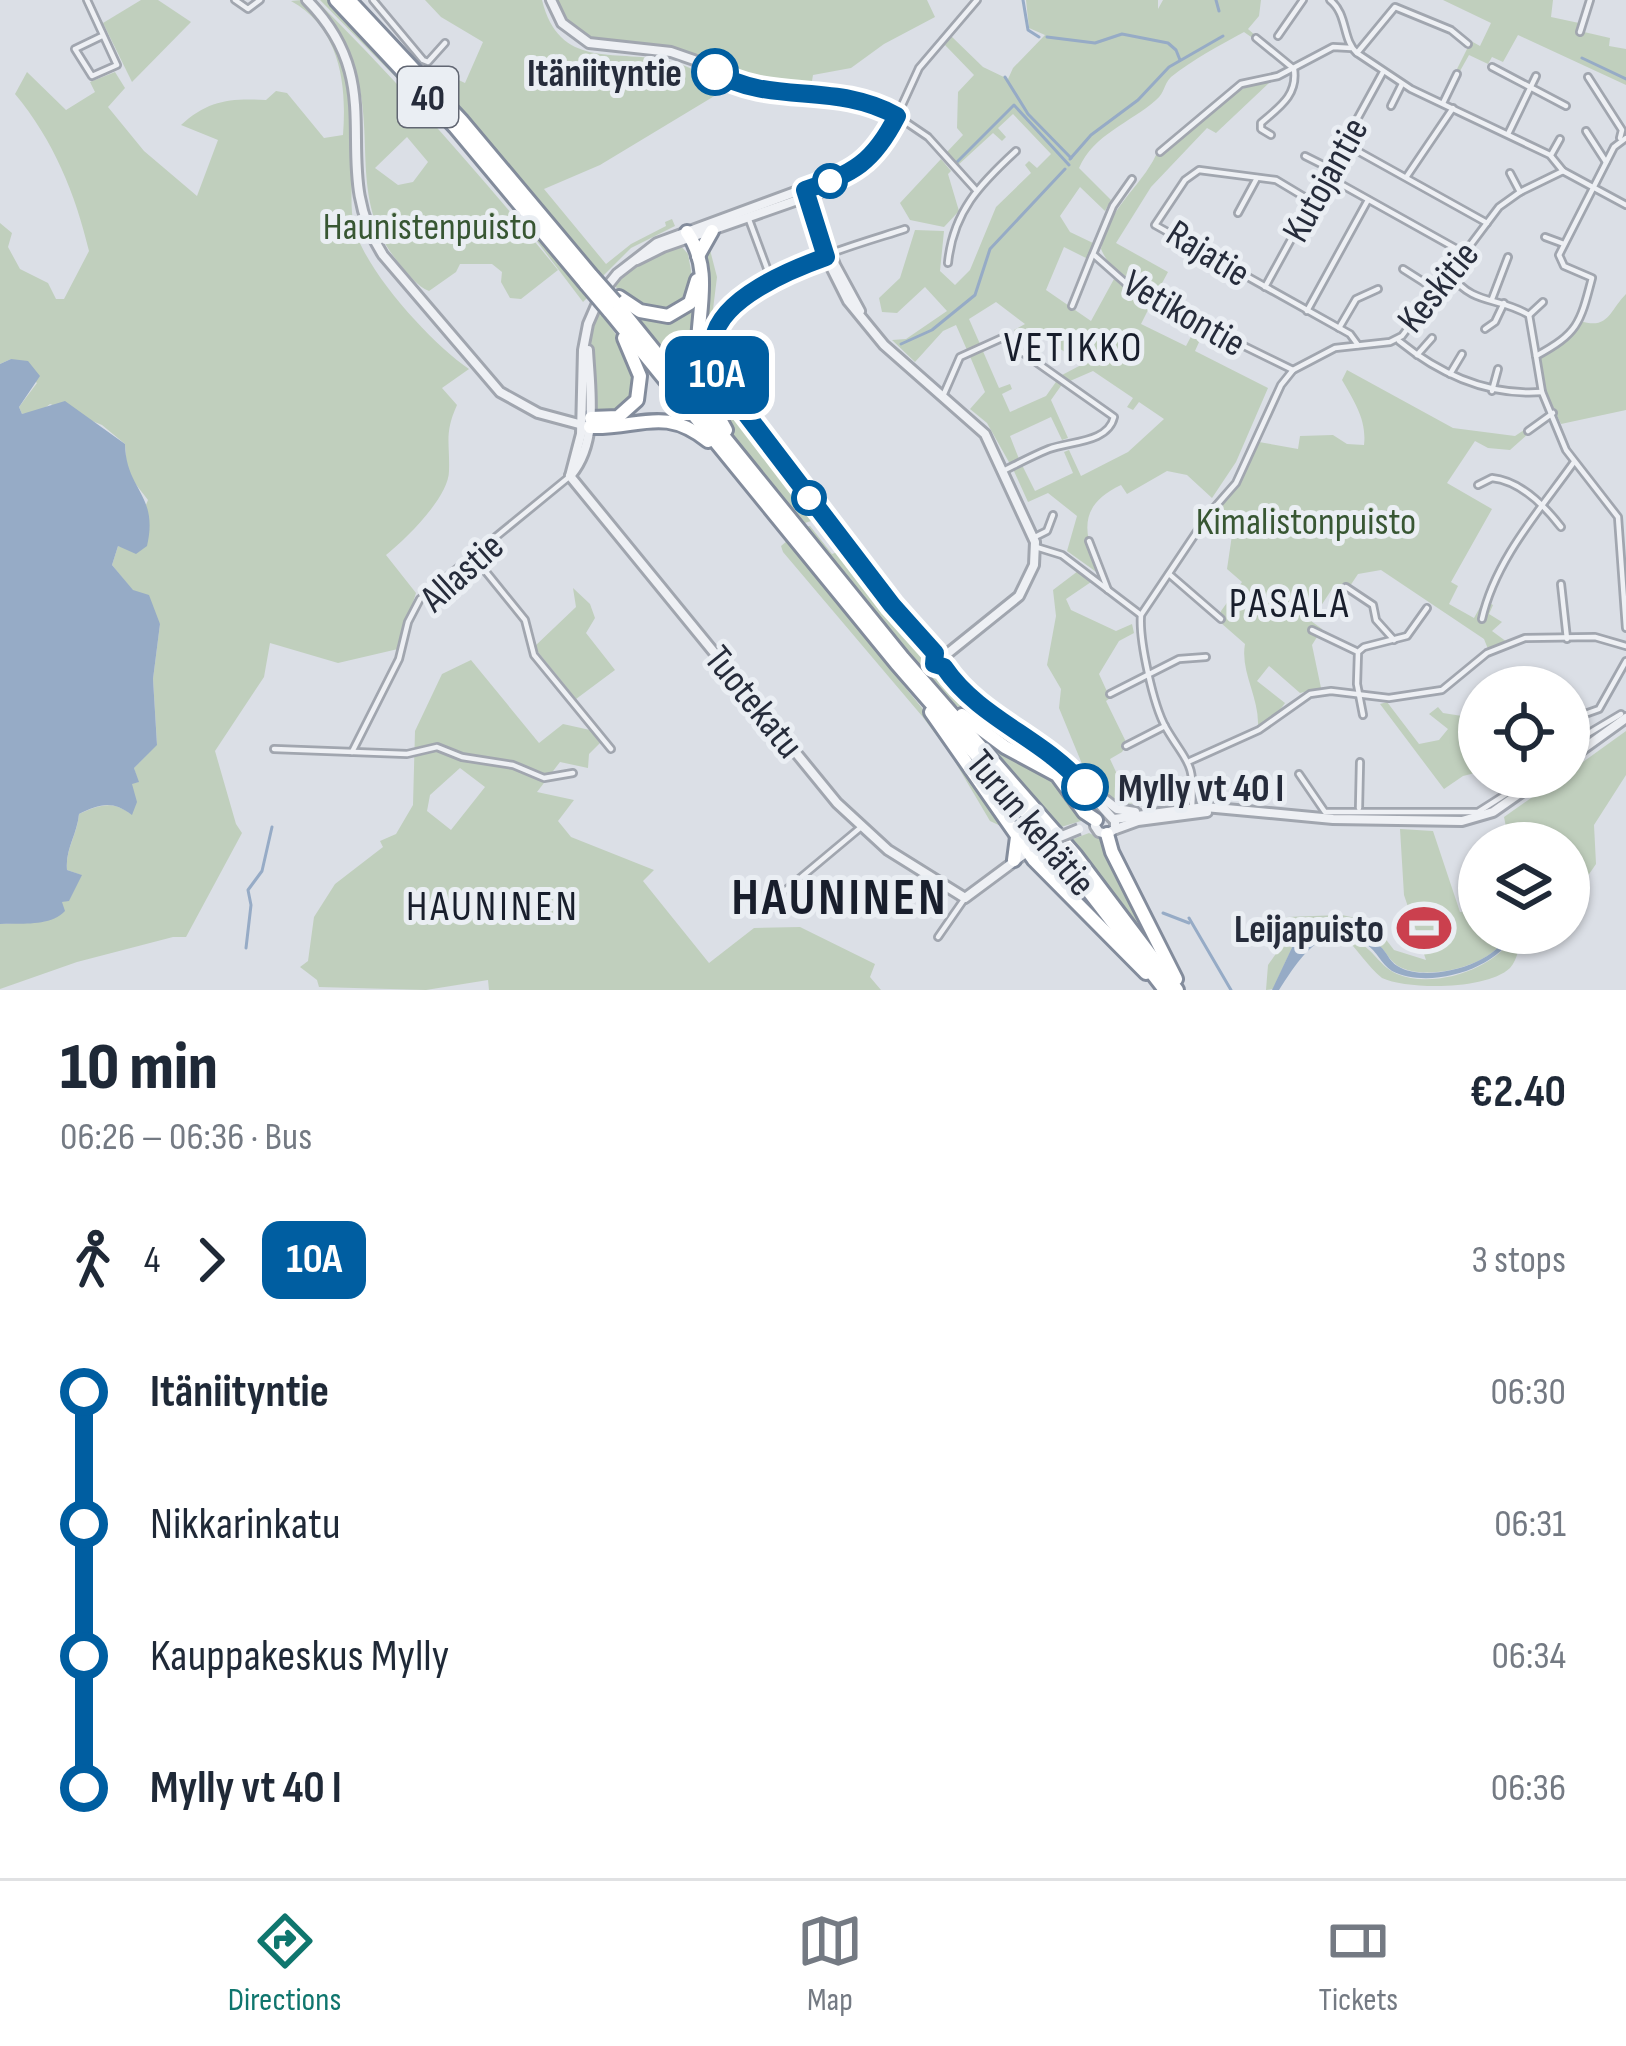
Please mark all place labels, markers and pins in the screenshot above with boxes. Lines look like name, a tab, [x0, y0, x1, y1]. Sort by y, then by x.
marker: Itäniityntie	[693, 50, 737, 94]
place label: Itäniityntie	[527, 51, 682, 98]
unlabelled marker	[814, 165, 846, 197]
unlabelled marker	[793, 482, 825, 514]
marker: Mylly vt 40 I	[1063, 765, 1107, 809]
place label: Mylly vt 40 I	[1118, 766, 1284, 813]
sports icon: Leijapuisto	[1395, 899, 1453, 957]
place label: Leijapuisto	[1234, 907, 1384, 954]

